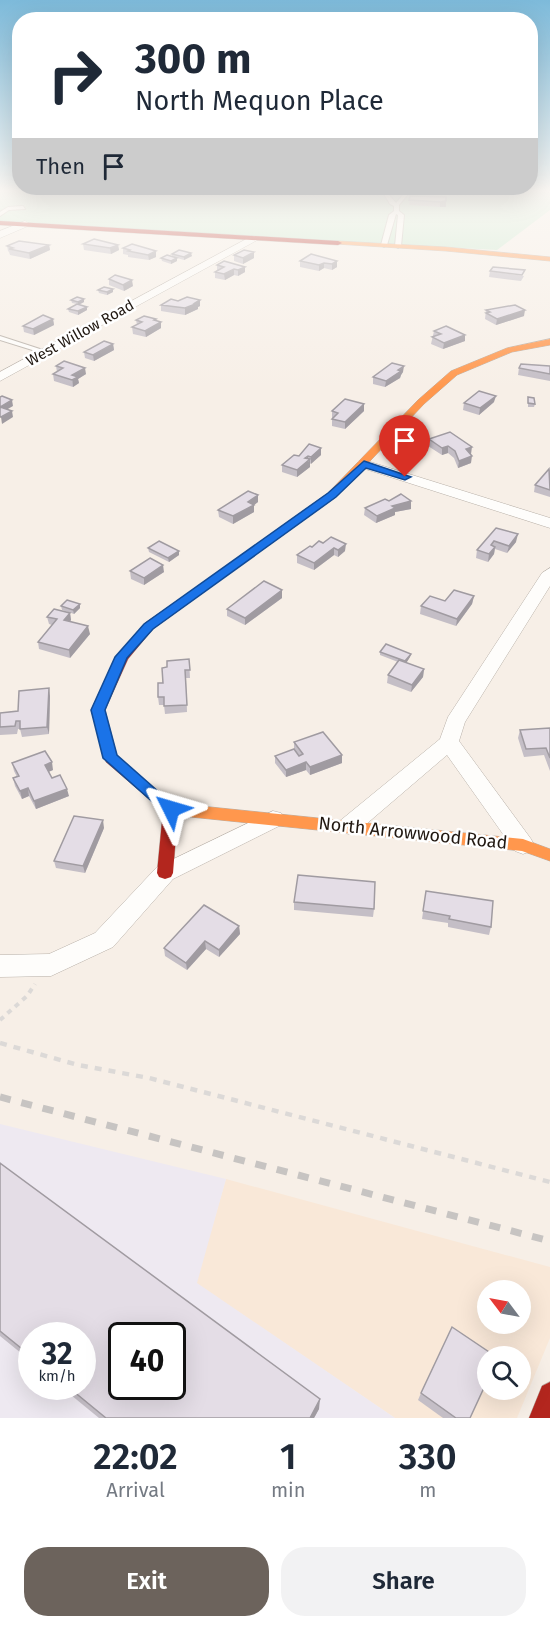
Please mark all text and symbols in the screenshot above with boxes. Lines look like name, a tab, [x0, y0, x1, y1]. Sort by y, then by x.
text: 300 m	[135, 34, 251, 84]
icon: right	[36, 36, 114, 114]
text: North Mequon Place	[135, 85, 384, 117]
icon: arrive	[97, 150, 130, 183]
text: Then	[36, 153, 85, 180]
street label: West Willow Road	[23, 296, 137, 370]
pin	[379, 415, 430, 477]
icon: arrive	[388, 424, 421, 457]
position arrow	[139, 777, 203, 841]
street label: North Arrowwood Road	[318, 812, 508, 854]
north arrow	[477, 1280, 531, 1334]
map controls	[477, 1280, 531, 1400]
speed limit sign: 40	[108, 1322, 186, 1400]
text: 32	[42, 1336, 72, 1372]
button: search	[477, 1346, 531, 1400]
text: km/h	[38, 1367, 76, 1385]
text: 22:02	[93, 1435, 178, 1479]
text: 1	[280, 1435, 296, 1479]
text: 330	[399, 1435, 457, 1479]
text: Arrival	[106, 1478, 165, 1502]
text: min	[271, 1478, 305, 1502]
text: m	[419, 1478, 436, 1502]
button: Exit	[24, 1547, 269, 1616]
button: Share	[281, 1547, 526, 1616]

